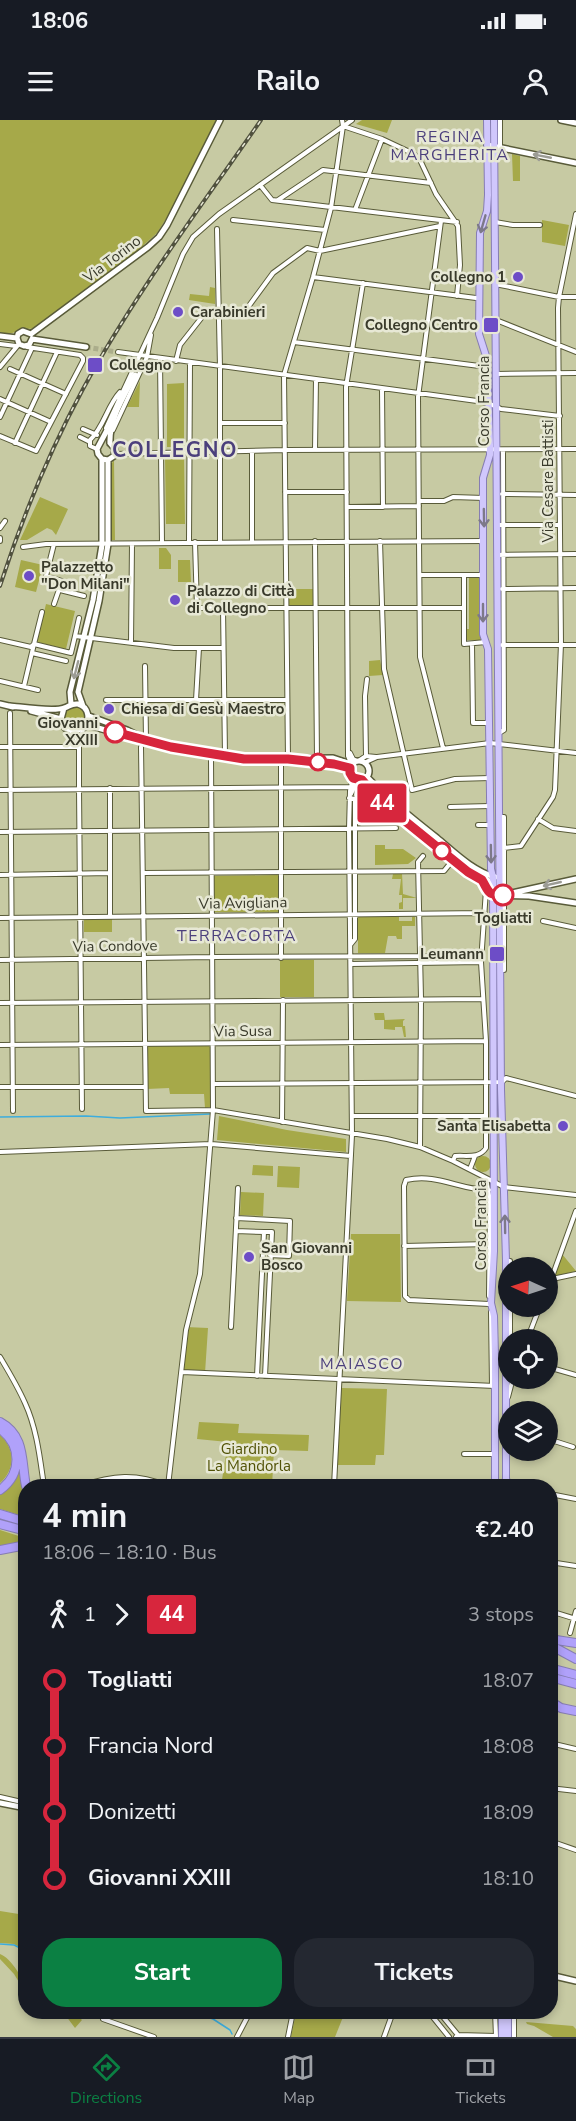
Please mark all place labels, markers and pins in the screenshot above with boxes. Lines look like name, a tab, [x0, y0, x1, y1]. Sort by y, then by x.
place label: Collegno 1	[431, 267, 506, 287]
marker: Collegno 1	[511, 270, 525, 284]
place label: Carabinieri	[190, 302, 265, 322]
marker: Carabinieri	[171, 305, 185, 319]
place label: Collegno Centro	[365, 315, 478, 335]
marker: Collegno Centro	[482, 316, 500, 334]
place label: Collegno	[109, 355, 172, 375]
marker: Collegno	[86, 356, 104, 374]
place label: Palazzetto "Don Milani"	[41, 557, 130, 594]
marker: Palazzetto "Don Milani"	[22, 569, 36, 583]
place label: Palazzo di Città di Collegno	[187, 581, 295, 618]
marker: Palazzo di Città di Collegno	[168, 593, 182, 607]
place label: Chiesa di Gesù Maestro	[121, 699, 285, 719]
marker: Chiesa di Gesù Maestro	[102, 702, 116, 716]
place label: Giovanni XXIII	[37, 713, 98, 750]
marker: Giovanni XXIII	[104, 721, 126, 743]
unlabelled marker	[309, 753, 327, 771]
unlabelled marker	[433, 842, 451, 860]
marker: Togliatti	[492, 884, 514, 906]
place label: Togliatti	[474, 908, 532, 928]
place label: Leumann	[420, 944, 484, 964]
marker: Leumann	[488, 945, 506, 963]
place label: Santa Elisabetta	[437, 1116, 551, 1136]
marker: Santa Elisabetta	[556, 1119, 570, 1133]
place label: San Giovanni Bosco	[261, 1238, 352, 1275]
marker: San Giovanni Bosco	[242, 1250, 256, 1264]

